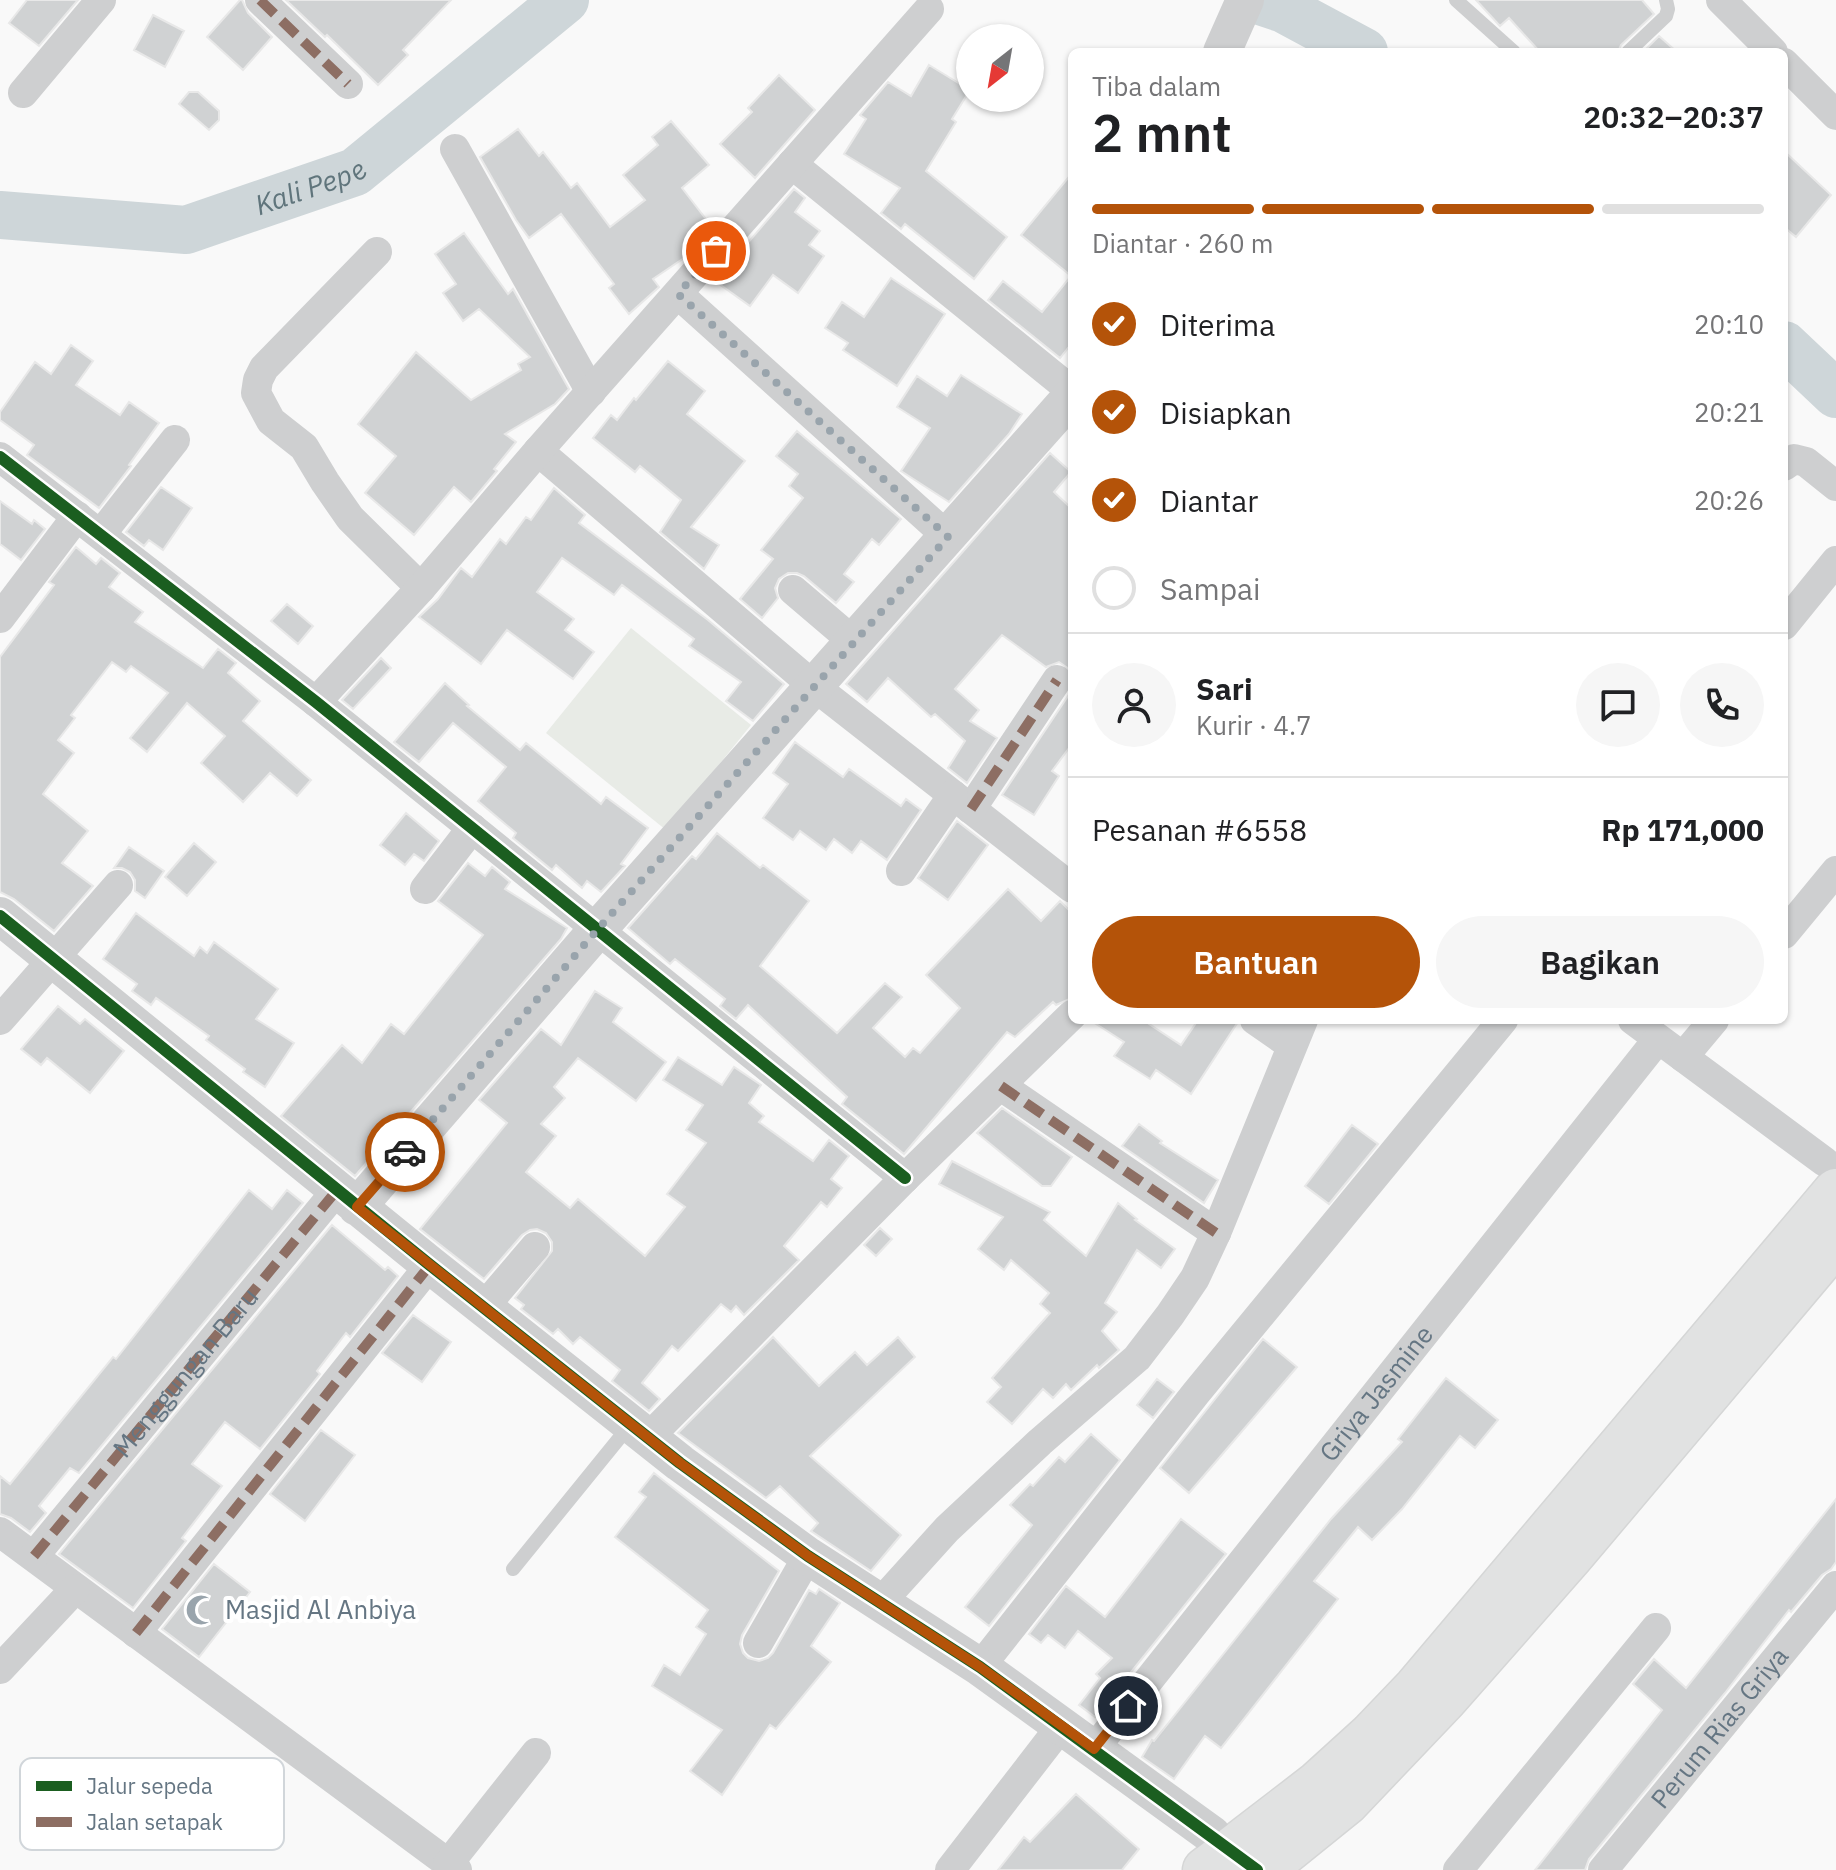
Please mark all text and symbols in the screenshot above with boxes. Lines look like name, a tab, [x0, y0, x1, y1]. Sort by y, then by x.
north arrow	[956, 24, 1044, 112]
map controls	[956, 24, 1044, 112]
text: Tiba dalam	[1092, 69, 1221, 103]
text: 20:32–20:37	[1583, 97, 1764, 136]
text: 2 mnt	[1092, 99, 1232, 166]
water label: Kali Pepe	[250, 151, 374, 223]
pin	[682, 217, 750, 285]
text: Diantar · 260 m	[1092, 226, 1274, 260]
icon: bag	[694, 229, 738, 273]
icon: check	[1092, 302, 1136, 346]
text: Diterima	[1160, 305, 1275, 344]
text: 20:10	[1694, 307, 1764, 341]
icon: check	[1092, 390, 1136, 434]
text: Disiapkan	[1160, 393, 1292, 432]
text: 20:21	[1694, 395, 1764, 429]
icon: check	[1092, 478, 1136, 522]
text: Diantar	[1160, 481, 1258, 520]
text: 20:26	[1694, 483, 1764, 517]
text: Sampai	[1160, 569, 1261, 608]
button: person	[1092, 663, 1176, 747]
button: chat	[1576, 663, 1660, 747]
button: phone	[1680, 663, 1764, 747]
text: Sari	[1196, 669, 1253, 708]
text: Kurir · 4.7	[1196, 708, 1312, 742]
text: Pesanan #6558	[1092, 810, 1307, 849]
text: Rp 171,000	[1601, 810, 1764, 849]
button: Bantuan	[1092, 916, 1420, 1008]
button: Bagikan	[1436, 916, 1764, 1008]
courier	[365, 1112, 445, 1192]
icon: car	[383, 1130, 427, 1174]
street label: Menggungan Baru	[105, 1280, 265, 1464]
street label: Griya Jasmine	[1311, 1318, 1440, 1468]
place label: Masjid Al Anbiya	[225, 1592, 416, 1626]
mosque icon: Masjid Al Anbiya	[184, 1593, 218, 1627]
street label: Perum Rias Griya	[1643, 1639, 1795, 1815]
pin	[1094, 1672, 1162, 1740]
icon: home	[1106, 1684, 1150, 1728]
legend	[20, 1758, 284, 1850]
text: Jalur sepeda	[86, 1771, 213, 1800]
text: Jalan setapak	[86, 1807, 223, 1836]

